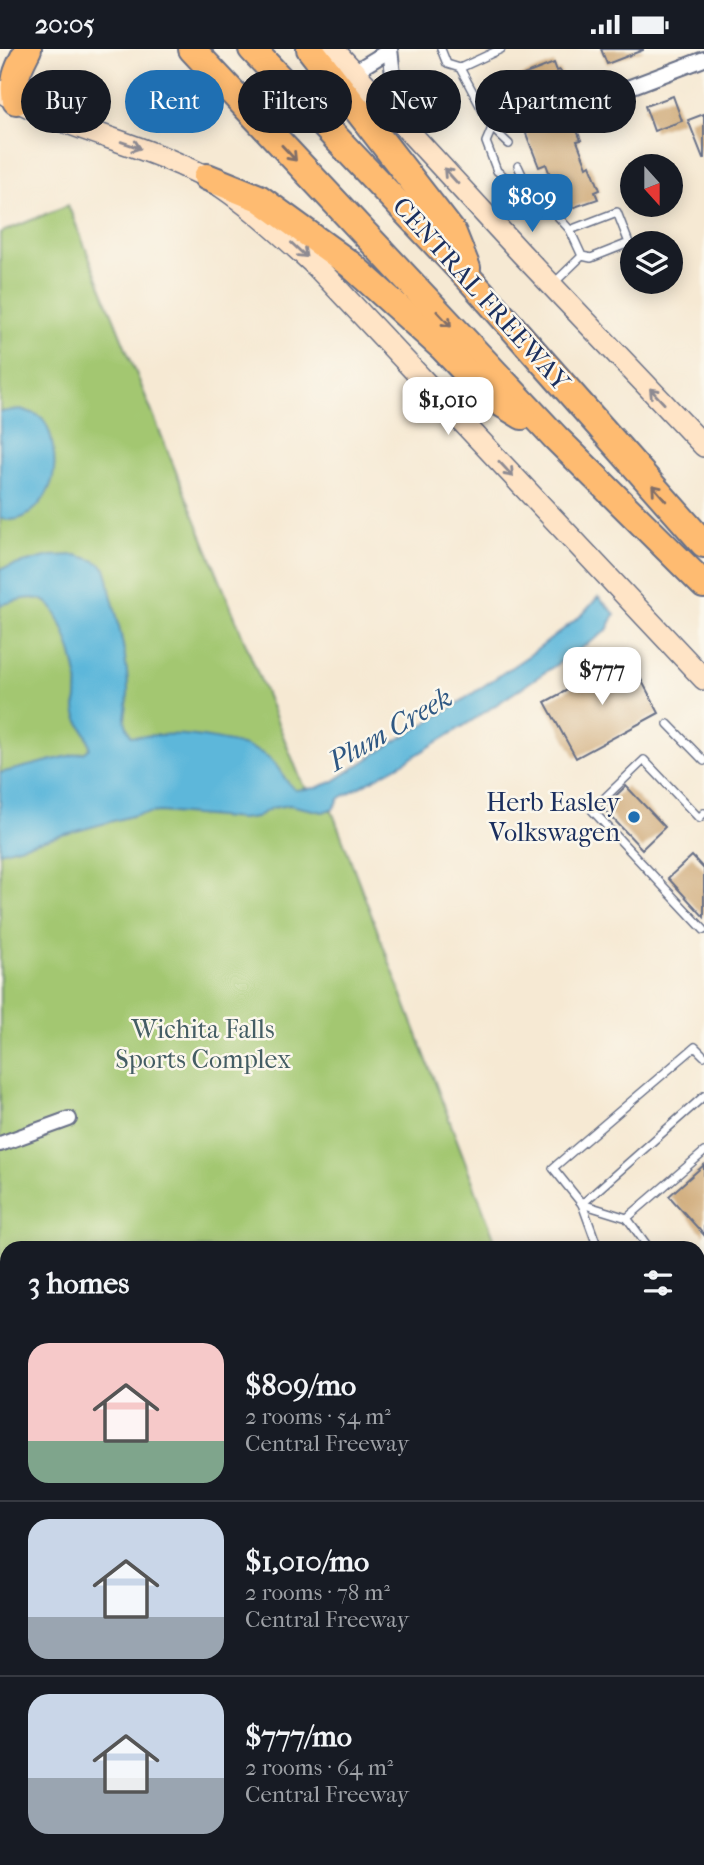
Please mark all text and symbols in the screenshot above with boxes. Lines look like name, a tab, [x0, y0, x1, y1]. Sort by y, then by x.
text: 20:05	[35, 9, 95, 40]
chip: Buy	[21, 70, 111, 133]
chip: Rent	[125, 70, 224, 133]
chip: Filters	[238, 70, 352, 133]
chip: New	[366, 70, 461, 133]
chip: Apartment	[475, 70, 636, 133]
one-way arrow	[119, 140, 141, 152]
one-way arrow	[280, 144, 297, 161]
north arrow	[620, 154, 682, 217]
map controls	[620, 154, 683, 294]
one-way arrow	[443, 168, 460, 185]
pin: $809	[491, 174, 573, 234]
text: $809	[508, 183, 556, 210]
street label: CENTRAL FREEWAY	[386, 191, 577, 398]
button: layers	[620, 231, 683, 294]
one-way arrow	[290, 242, 307, 259]
one-way arrow	[436, 310, 452, 328]
pin: $1,010	[391, 377, 505, 437]
text: $1,010	[419, 386, 477, 413]
one-way arrow	[649, 388, 666, 405]
one-way arrow	[498, 460, 514, 478]
one-way arrow	[651, 484, 667, 502]
pin: $777	[561, 647, 643, 707]
text: $777	[579, 656, 625, 683]
water label: Plum Creek	[320, 680, 458, 779]
place label: Herb Easley Volkswagen	[486, 787, 621, 848]
marker: Herb Easley Volkswagen	[626, 809, 642, 825]
park label: Wichita Falls Sports Complex	[115, 1014, 291, 1075]
icon: filters	[639, 1264, 677, 1302]
text: 3 homes	[28, 1266, 129, 1301]
text: $809/mo	[245, 1368, 356, 1403]
icon: home	[84, 1371, 168, 1455]
text: 2 rooms · 54 m²	[245, 1403, 391, 1430]
text: Central Freeway	[245, 1430, 409, 1457]
text: $1,010/mo	[245, 1544, 369, 1579]
icon: home	[84, 1547, 168, 1631]
text: 2 rooms · 78 m²	[245, 1579, 390, 1606]
text: Central Freeway	[245, 1606, 409, 1633]
text: $777/mo	[245, 1719, 352, 1754]
icon: home	[84, 1722, 168, 1806]
text: 2 rooms · 64 m²	[245, 1754, 393, 1781]
text: Central Freeway	[245, 1781, 409, 1808]

